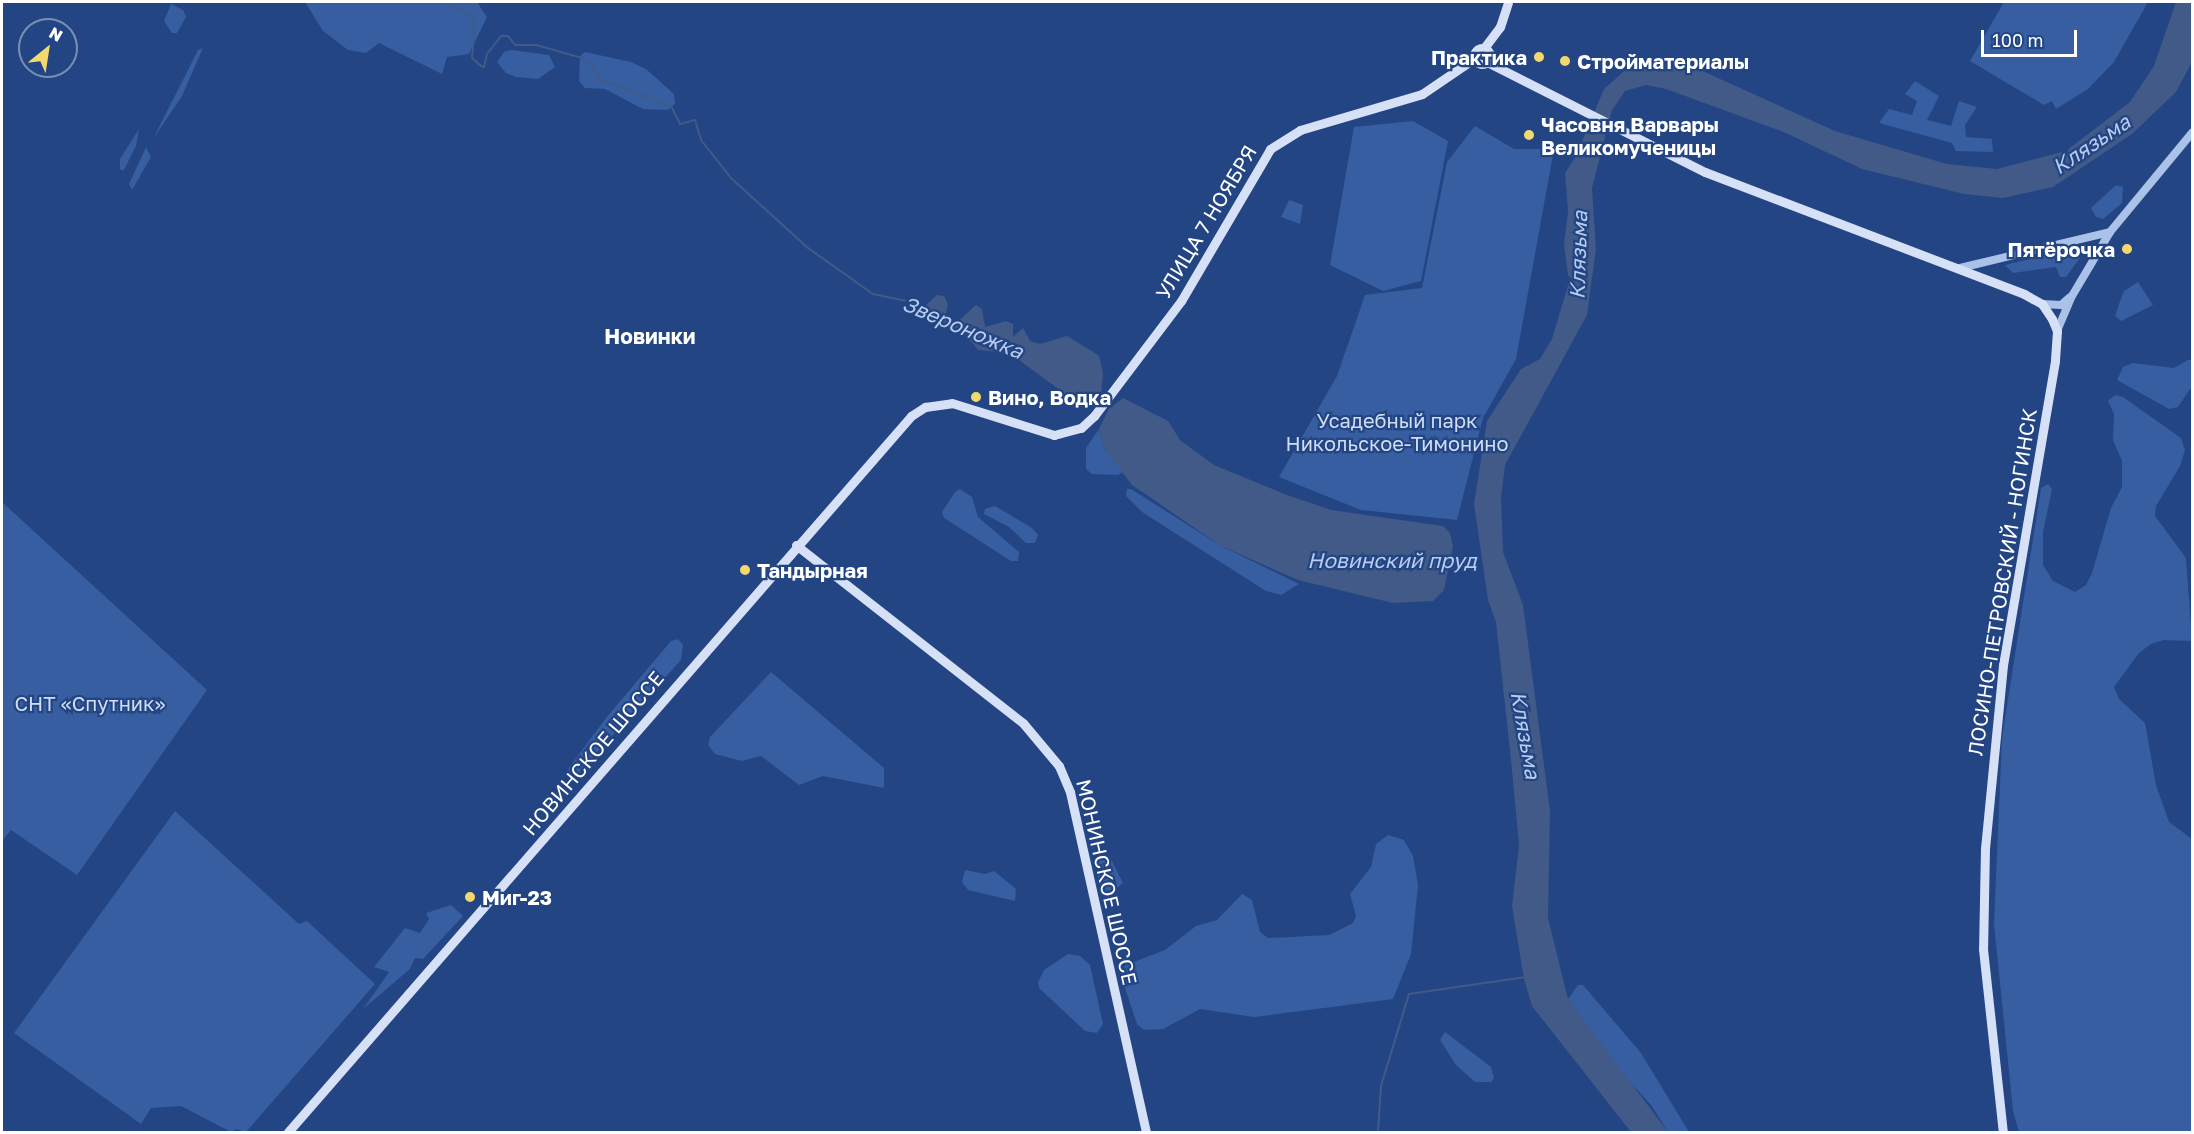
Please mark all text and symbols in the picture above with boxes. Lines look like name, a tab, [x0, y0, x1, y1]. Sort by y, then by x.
north arrow	[18, 18, 78, 78]
scale bar	[1984, 18, 2080, 56]
text: N	[46, 22, 66, 46]
text: 100 m	[1992, 29, 2043, 51]
place label: Практика	[1431, 45, 1527, 69]
place label: Стройматериалы	[1577, 49, 1749, 73]
marker: Практика	[1532, 50, 1546, 64]
marker: Стройматериалы	[1558, 54, 1572, 68]
water label: Клязьма	[2047, 109, 2135, 179]
place label: Часовня Варвары Великомученицы	[1541, 112, 1719, 159]
marker: Часовня Варвары Великомученицы	[1522, 128, 1536, 142]
street label: УЛИЦА 7 НОЯБРЯ	[1151, 141, 1261, 303]
water label: Клязьма	[1564, 210, 1592, 300]
place label: Пятёрочка	[2007, 237, 2115, 261]
marker: Пятёрочка	[2120, 242, 2134, 256]
water label: Звероножка	[899, 290, 1027, 364]
district label: Новинки	[604, 323, 696, 349]
place label: Вино, Водка	[988, 385, 1111, 409]
marker: Вино, Водка	[969, 390, 983, 404]
street label: ЛОСИНО-ПЕТРОВСКИЙ - НОГИНСК	[1963, 407, 2041, 757]
park label: Усадебный парк Никольское-Тимонино	[1285, 408, 1509, 455]
water label: Новинский пруд	[1307, 547, 1477, 573]
place label: Тандырная	[757, 558, 868, 582]
marker: Тандырная	[738, 563, 752, 577]
street label: НОВИНСКОЕ ШОССЕ	[517, 666, 669, 840]
water label: Клязьма	[1506, 689, 1546, 781]
park label: СНТ «Спутник»	[14, 691, 166, 715]
street label: МОНИНСКОЕ ШОССЕ	[1072, 777, 1142, 987]
place label: Миг-23	[482, 885, 552, 909]
marker: Миг-23	[463, 890, 477, 904]

